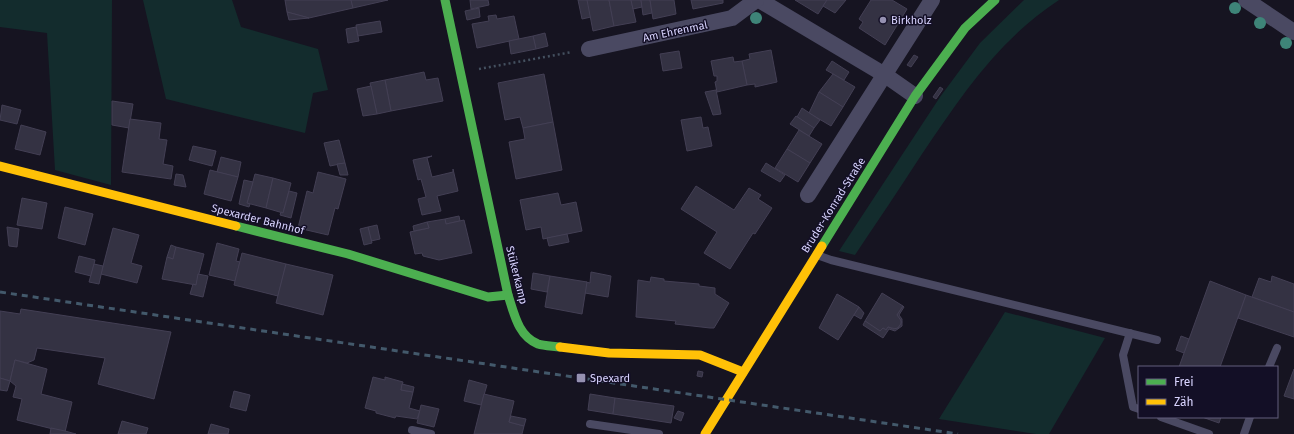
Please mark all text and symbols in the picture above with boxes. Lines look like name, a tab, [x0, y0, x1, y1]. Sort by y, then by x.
place label: Birkholz	[891, 14, 932, 27]
marker: Birkholz	[878, 15, 888, 25]
street label: Am Ehrenmal	[642, 18, 709, 45]
street label: Bruder-Konrad-Straße	[799, 155, 868, 255]
street label: Spexarder Bahnhof	[210, 202, 307, 238]
street label: Stükerkamp	[503, 245, 530, 306]
legend	[1138, 366, 1278, 418]
marker: Spexard	[575, 372, 587, 384]
place label: Spexard	[590, 372, 630, 385]
text: Frei	[1174, 375, 1194, 389]
text: Zäh	[1174, 395, 1194, 409]

